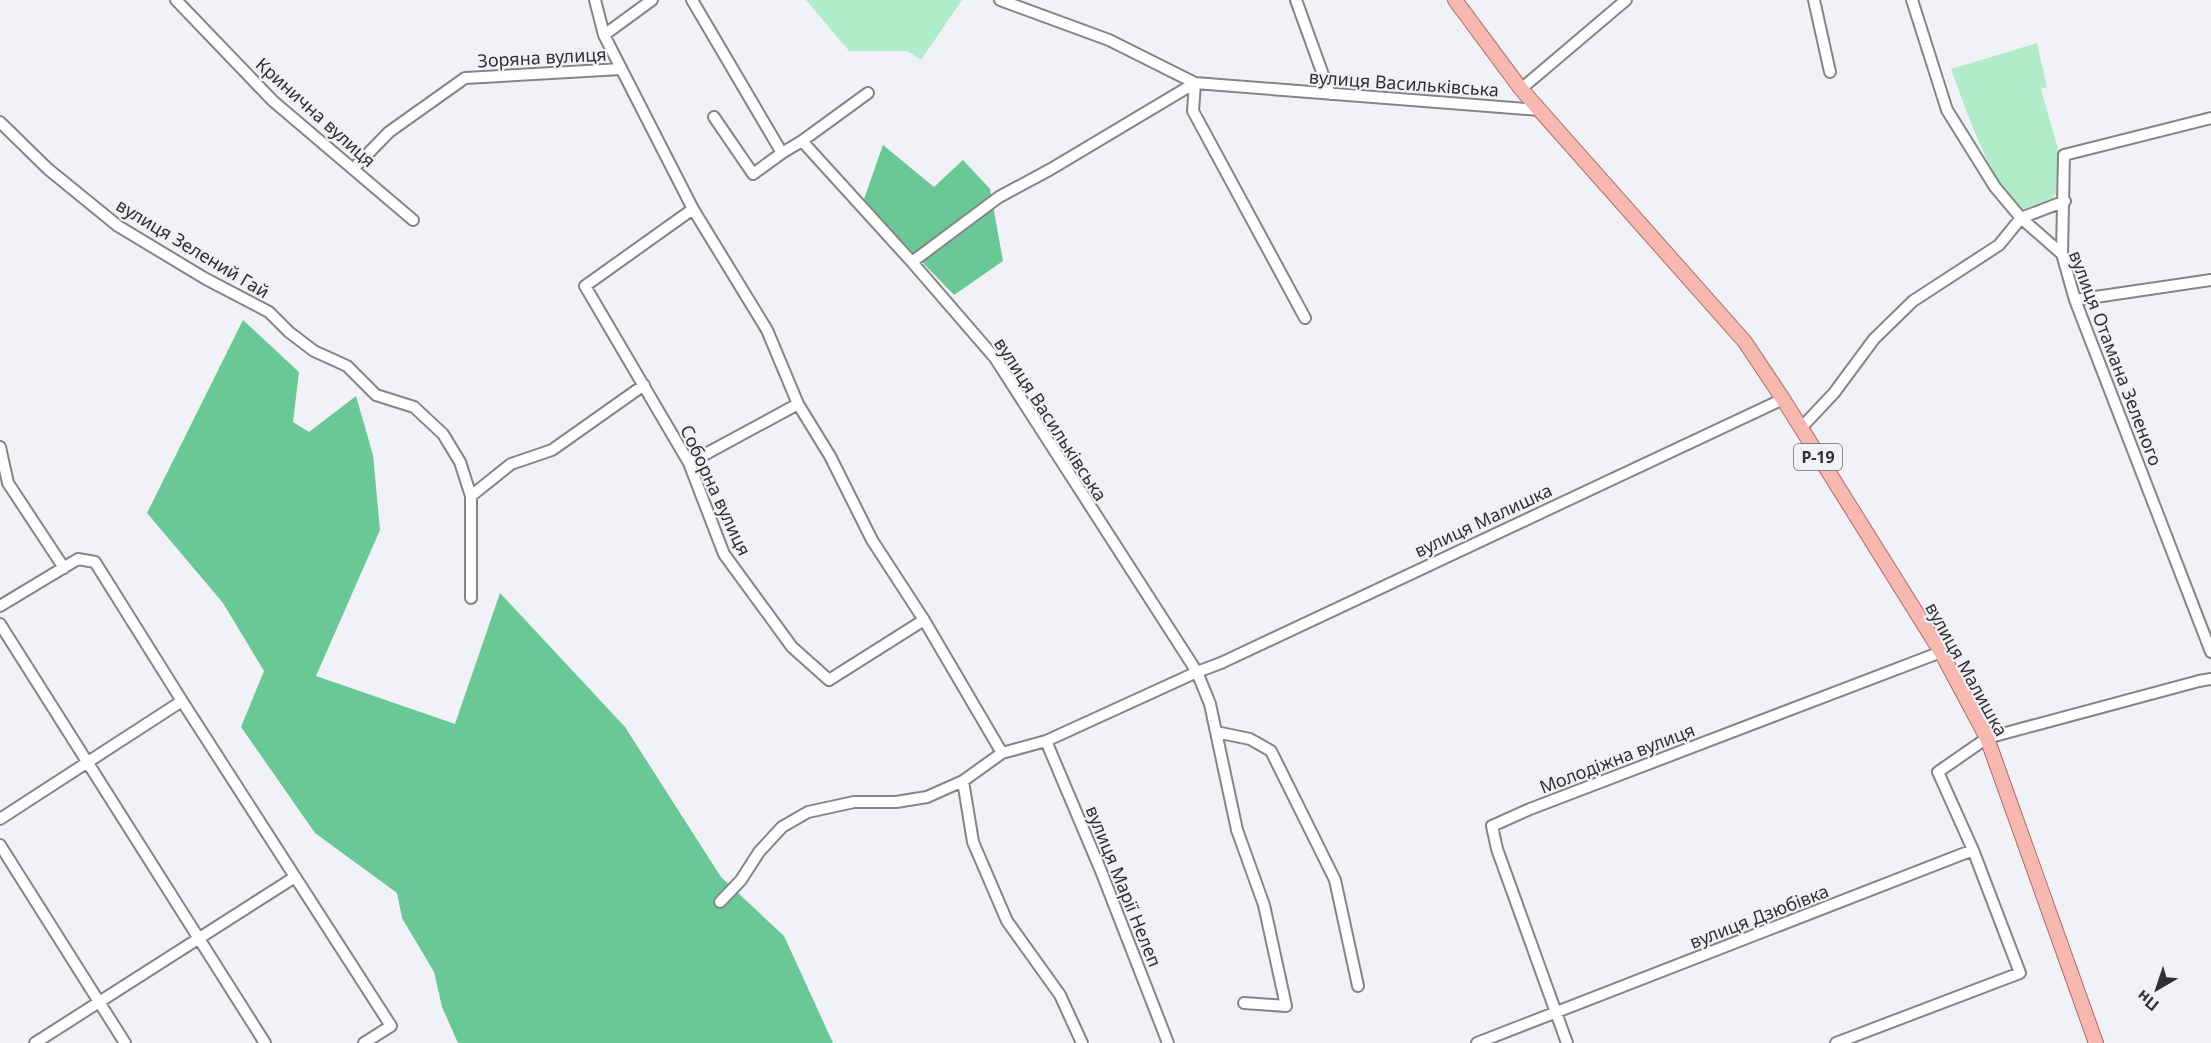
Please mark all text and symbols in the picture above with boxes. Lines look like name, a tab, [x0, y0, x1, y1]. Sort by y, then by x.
street label: Зоряна вулиця	[477, 42, 607, 72]
street label: Кринична вулиця	[251, 52, 381, 172]
street label: вулиця Васильківська	[1308, 64, 1500, 102]
street label: вулиця Зелений Гай	[112, 193, 274, 303]
street label: вулиця Отамана Зеленого	[2064, 247, 2168, 469]
street label: вулиця Васильківська	[989, 333, 1113, 505]
street label: Соборна вулиця	[675, 421, 757, 559]
road number: Р-19	[1794, 444, 1842, 470]
street label: вулиця Малишка	[1410, 478, 1556, 562]
street label: вулиця Малишка	[1920, 598, 2014, 740]
street label: Молодіжна вулиця	[1536, 717, 1698, 799]
street label: вулиця Марії Нелеп	[1081, 802, 1167, 970]
street label: вулиця Дзюбівка	[1686, 878, 1832, 954]
north arrow	[2127, 959, 2187, 1019]
text: Пн	[2132, 985, 2163, 1016]

